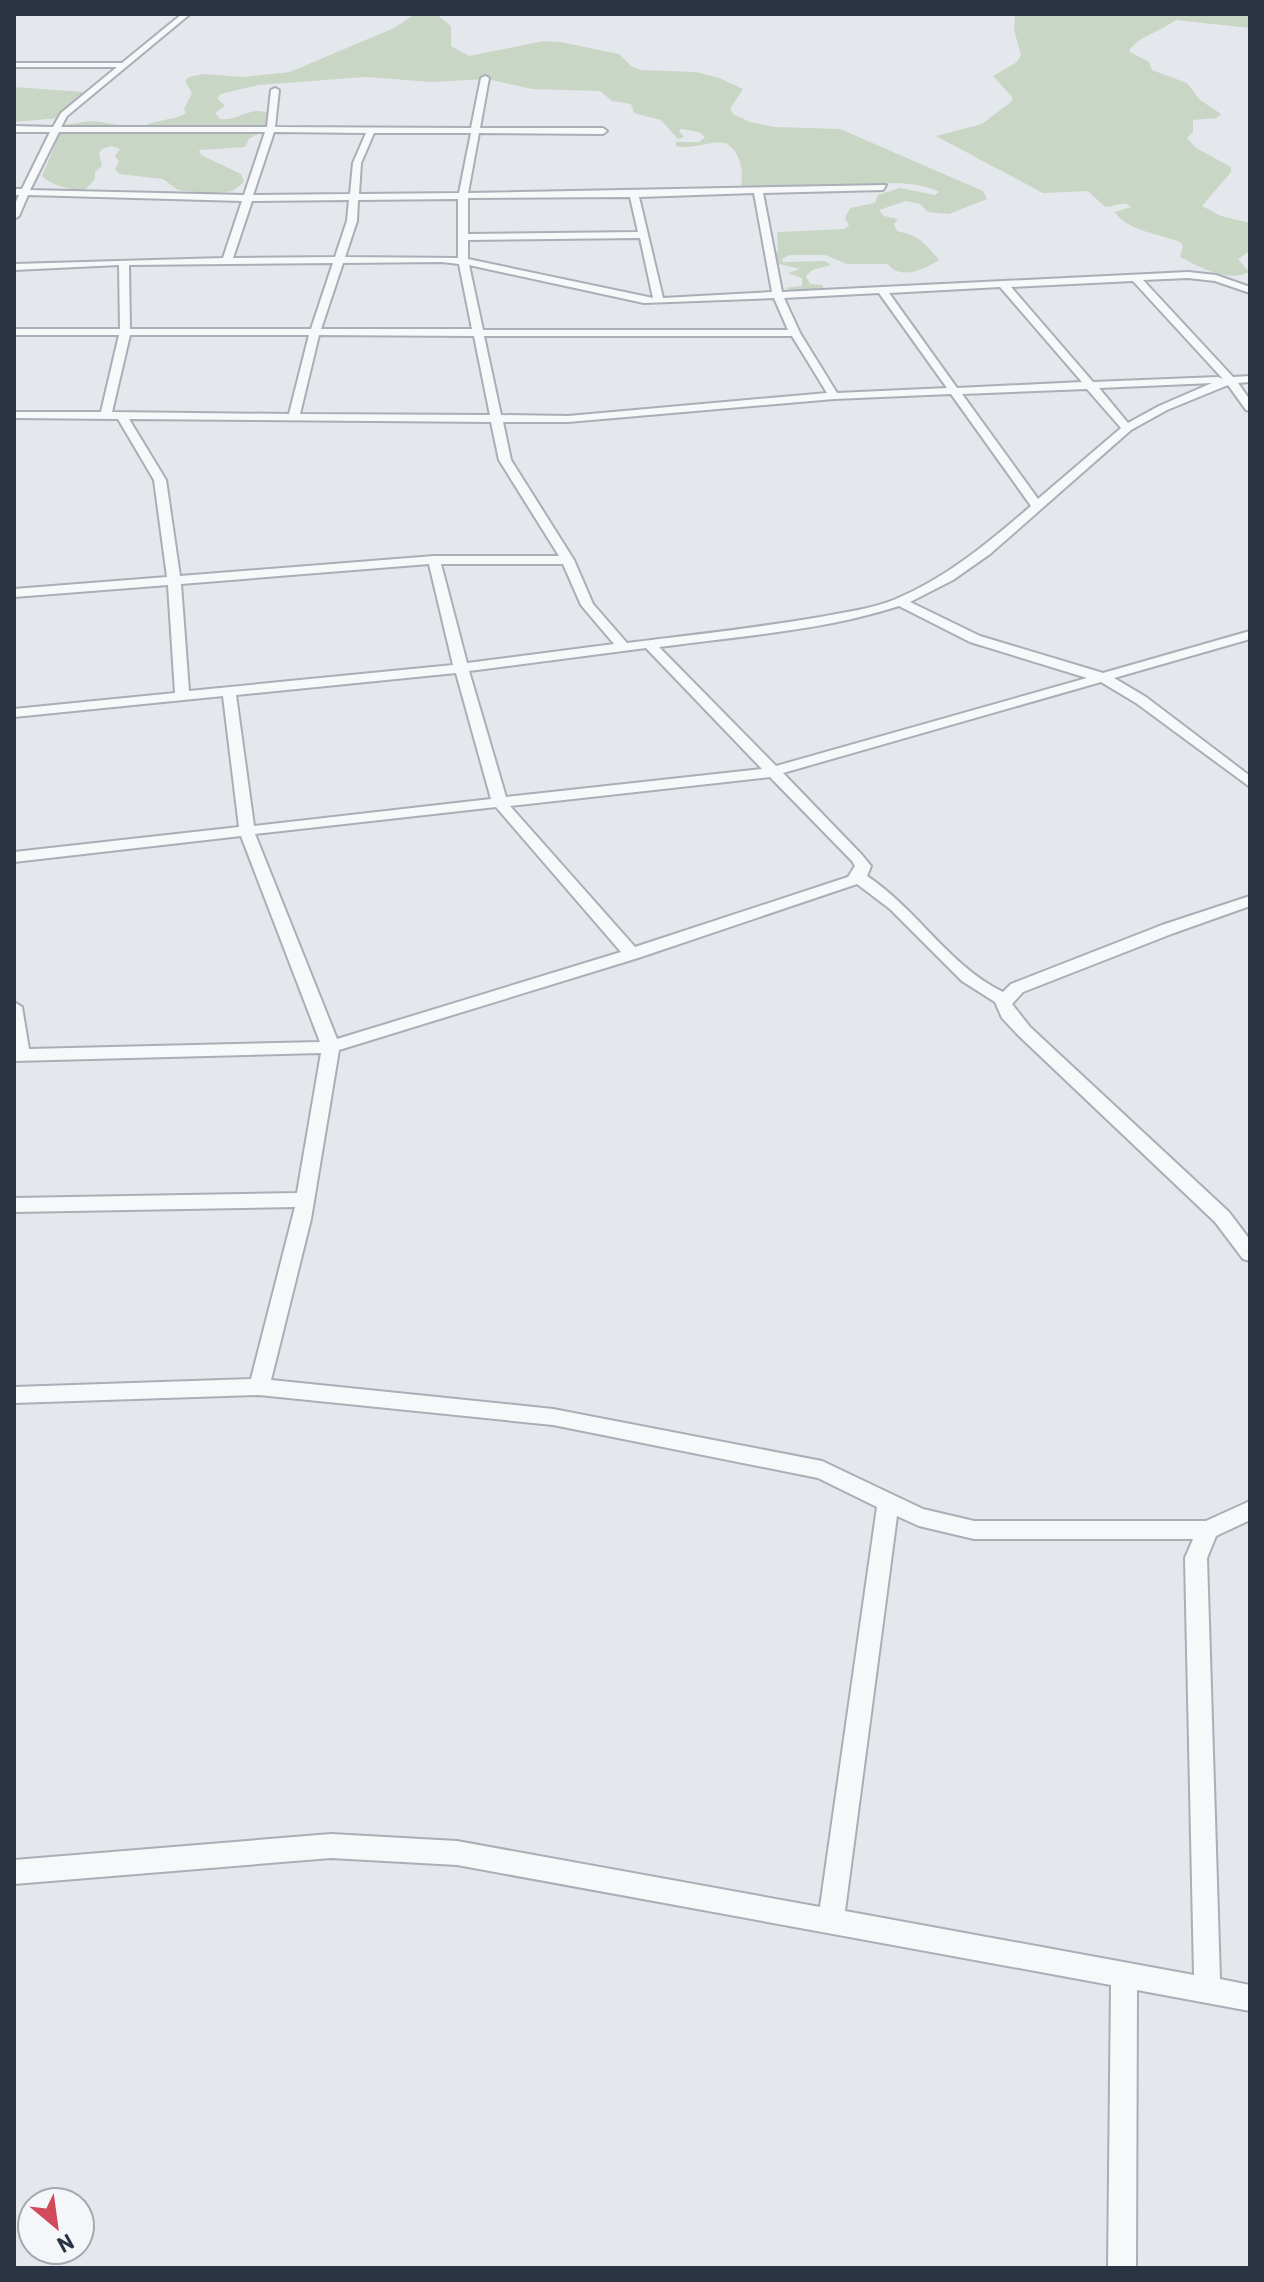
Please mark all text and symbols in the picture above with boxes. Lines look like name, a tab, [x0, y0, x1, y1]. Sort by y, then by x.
north arrow	[16, 2186, 96, 2266]
text: N	[53, 2229, 79, 2259]

